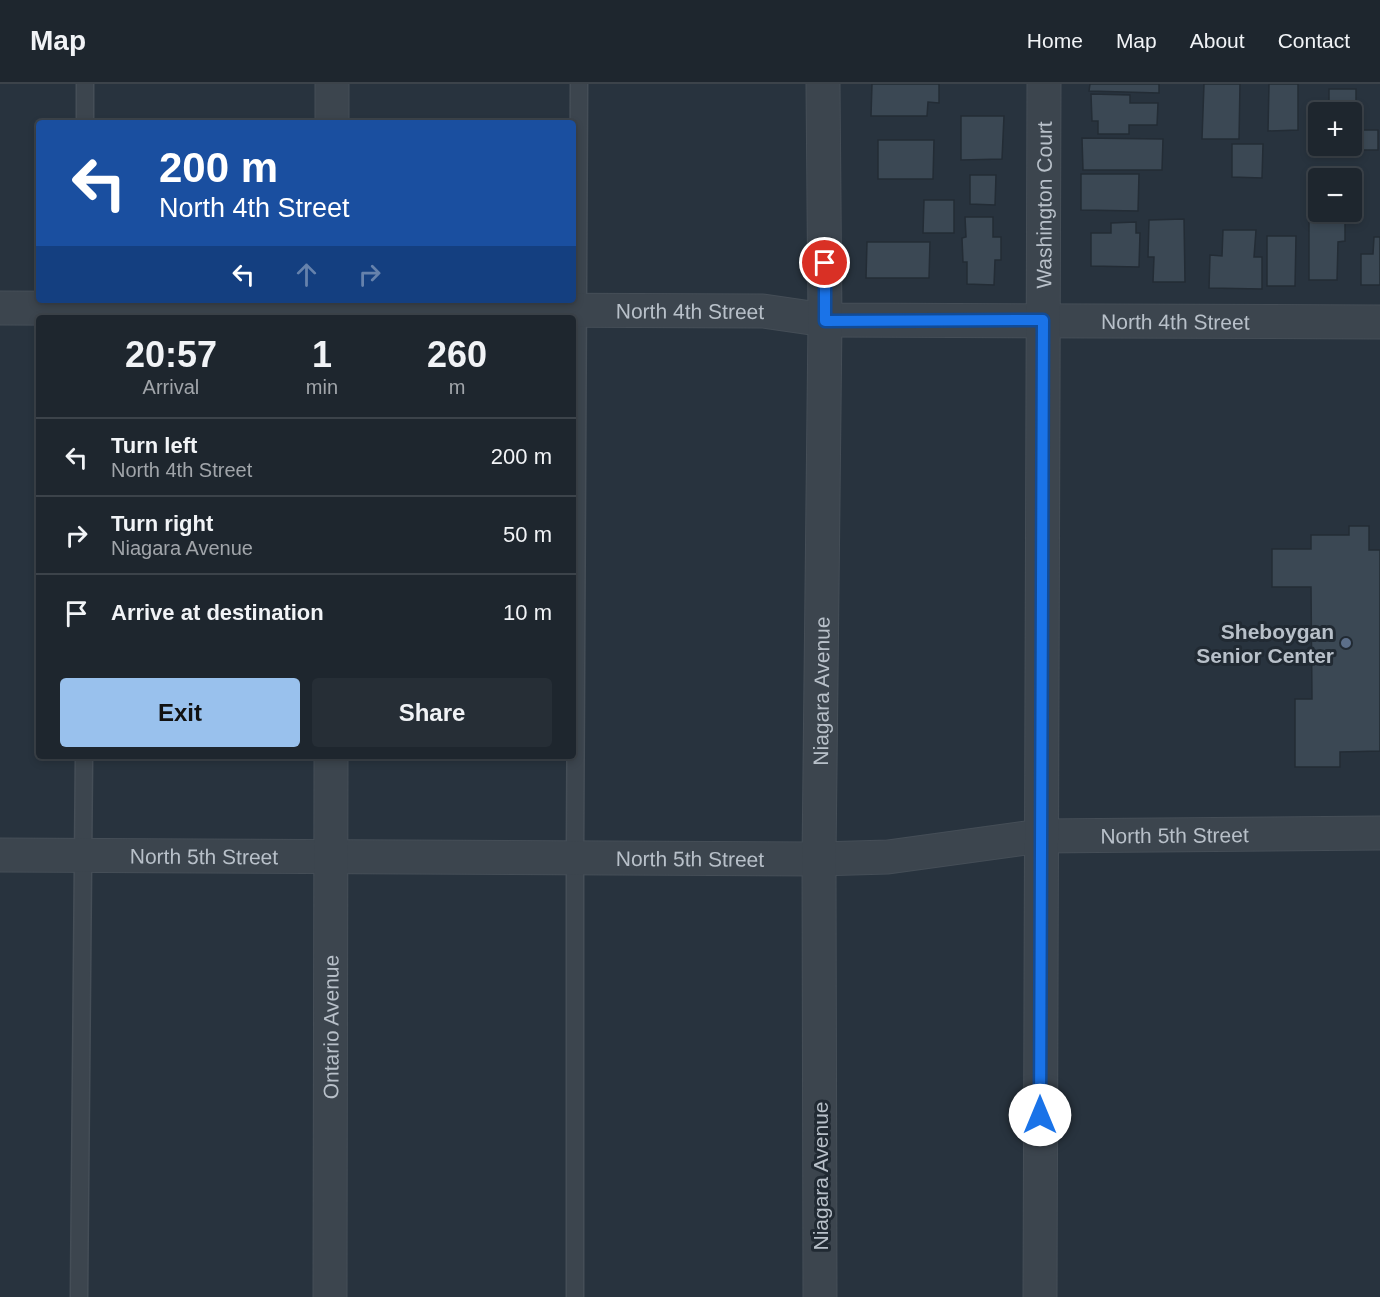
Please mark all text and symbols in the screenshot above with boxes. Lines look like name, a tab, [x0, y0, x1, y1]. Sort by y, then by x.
text: Map	[30, 25, 86, 56]
text: Home	[1027, 29, 1083, 52]
text: Map	[1116, 29, 1157, 52]
text: About	[1190, 29, 1245, 52]
text: Contact	[1278, 29, 1350, 52]
map controls	[1308, 102, 1362, 222]
button: +	[1308, 102, 1362, 156]
street label: Washington Court	[1032, 121, 1055, 289]
icon: left	[60, 144, 138, 222]
text: 200 m	[159, 144, 278, 191]
button: −	[1308, 168, 1362, 222]
text: North 4th Street	[159, 193, 350, 223]
pin	[799, 237, 850, 288]
icon: arrive	[808, 246, 841, 279]
icon: left	[227, 258, 260, 291]
icon: ahead	[290, 258, 323, 291]
icon: right	[353, 258, 386, 291]
street label: North 4th Street	[616, 299, 764, 323]
street label: North 4th Street	[1101, 309, 1250, 333]
text: 20:57	[125, 334, 217, 375]
text: 1	[312, 334, 332, 375]
text: 260	[427, 334, 487, 375]
text: Arrival	[143, 376, 199, 398]
text: min	[306, 376, 338, 398]
text: m	[449, 376, 465, 398]
text: Turn left	[111, 433, 197, 458]
icon: left	[60, 441, 93, 474]
text: 200 m	[491, 444, 552, 469]
text: North 4th Street	[111, 459, 252, 481]
text: Turn right	[111, 511, 213, 536]
icon: right	[60, 519, 93, 552]
text: 50 m	[503, 522, 552, 547]
text: Niagara Avenue	[111, 537, 253, 559]
icon: arrive	[60, 597, 93, 630]
text: Arrive at destination	[111, 600, 324, 625]
text: 10 m	[503, 600, 552, 625]
street label: Niagara Avenue	[809, 616, 833, 766]
place label: Sheboygan Senior Center	[1196, 620, 1334, 667]
marker: Sheboygan Senior Center	[1339, 636, 1353, 650]
button: Exit	[60, 678, 300, 747]
button: Share	[312, 678, 552, 747]
street label: North 5th Street	[1100, 823, 1249, 847]
street label: North 5th Street	[130, 844, 278, 868]
street label: North 5th Street	[616, 847, 764, 870]
street label: Ontario Avenue	[319, 955, 342, 1099]
position arrow	[1008, 1083, 1072, 1147]
street label: Niagara Avenue	[809, 1101, 832, 1251]

